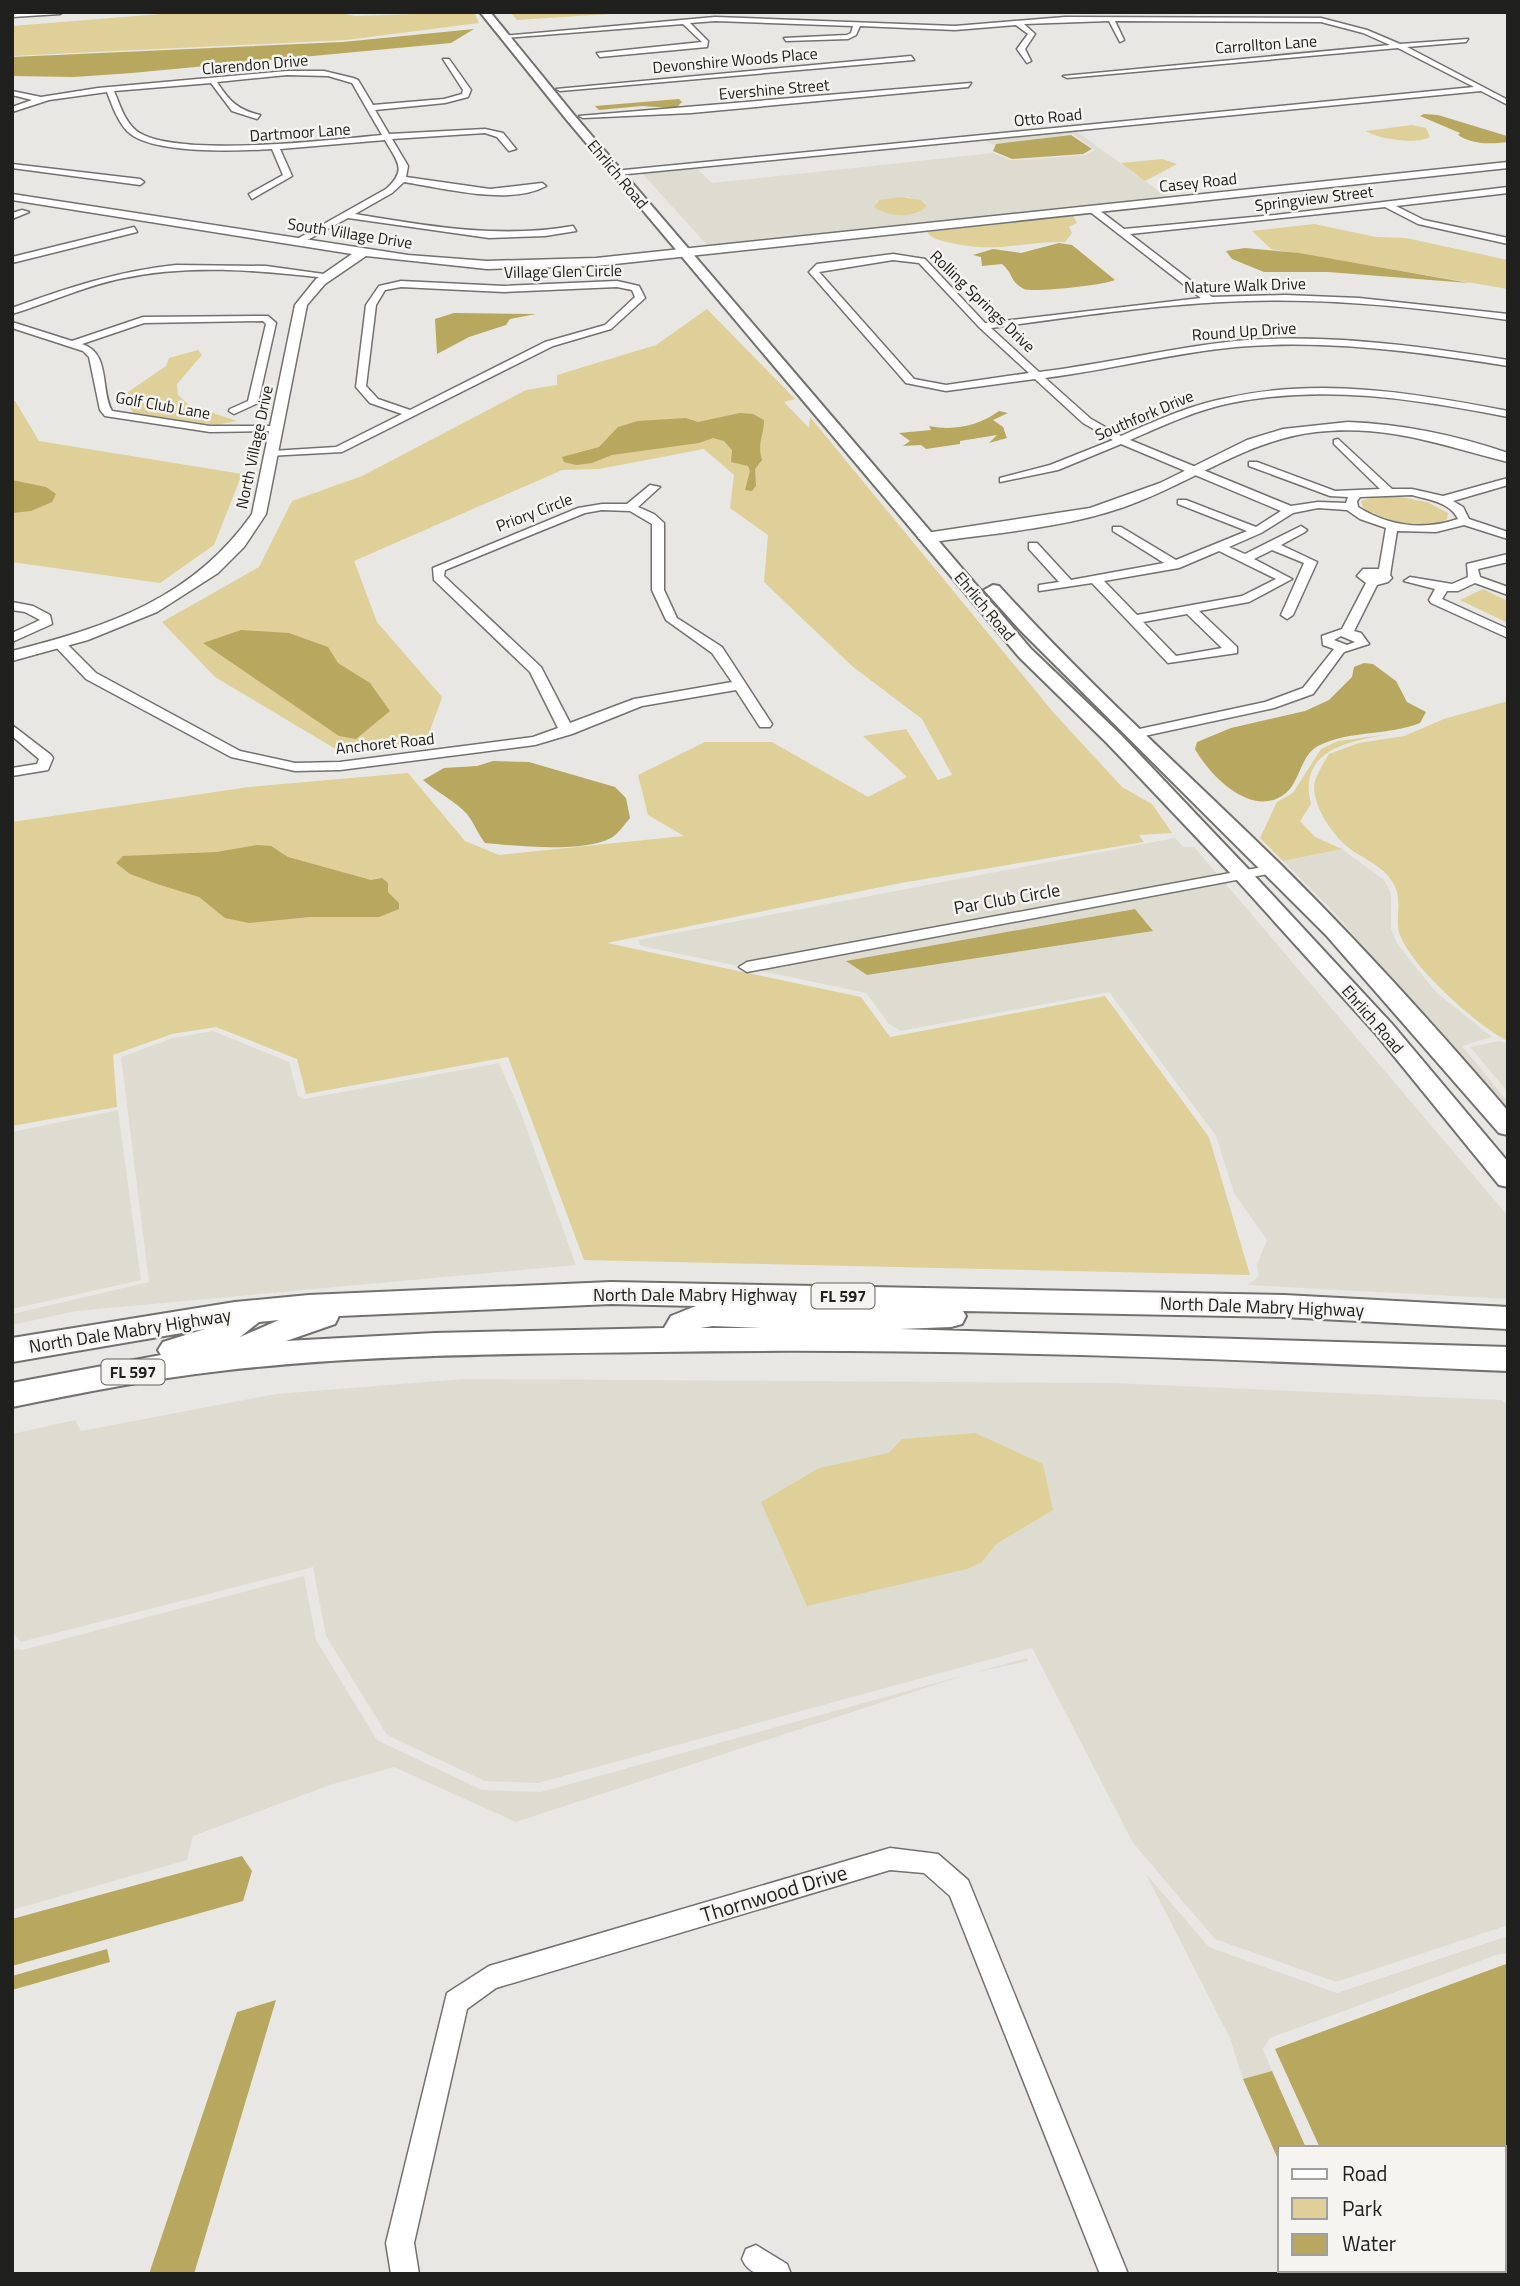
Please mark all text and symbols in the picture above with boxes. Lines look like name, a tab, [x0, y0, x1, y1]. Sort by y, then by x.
street label: Carrollton Lane	[1214, 28, 1318, 60]
street label: Devonshire Woods Place	[651, 41, 819, 79]
street label: Clarendon Drive	[201, 47, 309, 81]
street label: Evershine Street	[718, 72, 831, 106]
street label: Otto Road	[1013, 101, 1083, 133]
street label: Dartmoor Lane	[249, 117, 351, 147]
street label: Ehrlich Road	[582, 134, 654, 214]
street label: Casey Road	[1158, 166, 1238, 198]
street label: Springview Street	[1253, 179, 1375, 217]
street label: South Village Drive	[286, 211, 414, 255]
street label: Rolling Springs Drive	[925, 244, 1041, 358]
street label: Village Glen Circle	[504, 258, 622, 284]
street label: Nature Walk Drive	[1184, 271, 1306, 299]
street label: Round Up Drive	[1191, 315, 1297, 347]
street label: North Village Drive	[229, 383, 279, 511]
street label: Southfork Drive	[1091, 383, 1197, 447]
street label: Golf Club Lane	[114, 385, 212, 425]
street label: Priory Circle	[492, 486, 576, 538]
street label: Ehrlich Road	[949, 566, 1021, 646]
street label: Anchoret Road	[334, 726, 436, 760]
street label: Par Club Circle	[952, 876, 1062, 921]
street label: Ehrlich Road	[1336, 979, 1410, 1059]
street label: North Dale Mabry Highway	[593, 1281, 797, 1308]
road number: FL 597	[812, 1284, 874, 1308]
street label: North Dale Mabry Highway	[1159, 1289, 1365, 1324]
street label: North Dale Mabry Highway	[27, 1301, 233, 1360]
road number: FL 597	[102, 1360, 164, 1384]
street label: Thornwood Drive	[697, 1856, 851, 1931]
legend	[1278, 2146, 1506, 2272]
text: Road	[1342, 2157, 1387, 2189]
text: Park	[1342, 2192, 1382, 2224]
text: Water	[1342, 2227, 1396, 2259]

